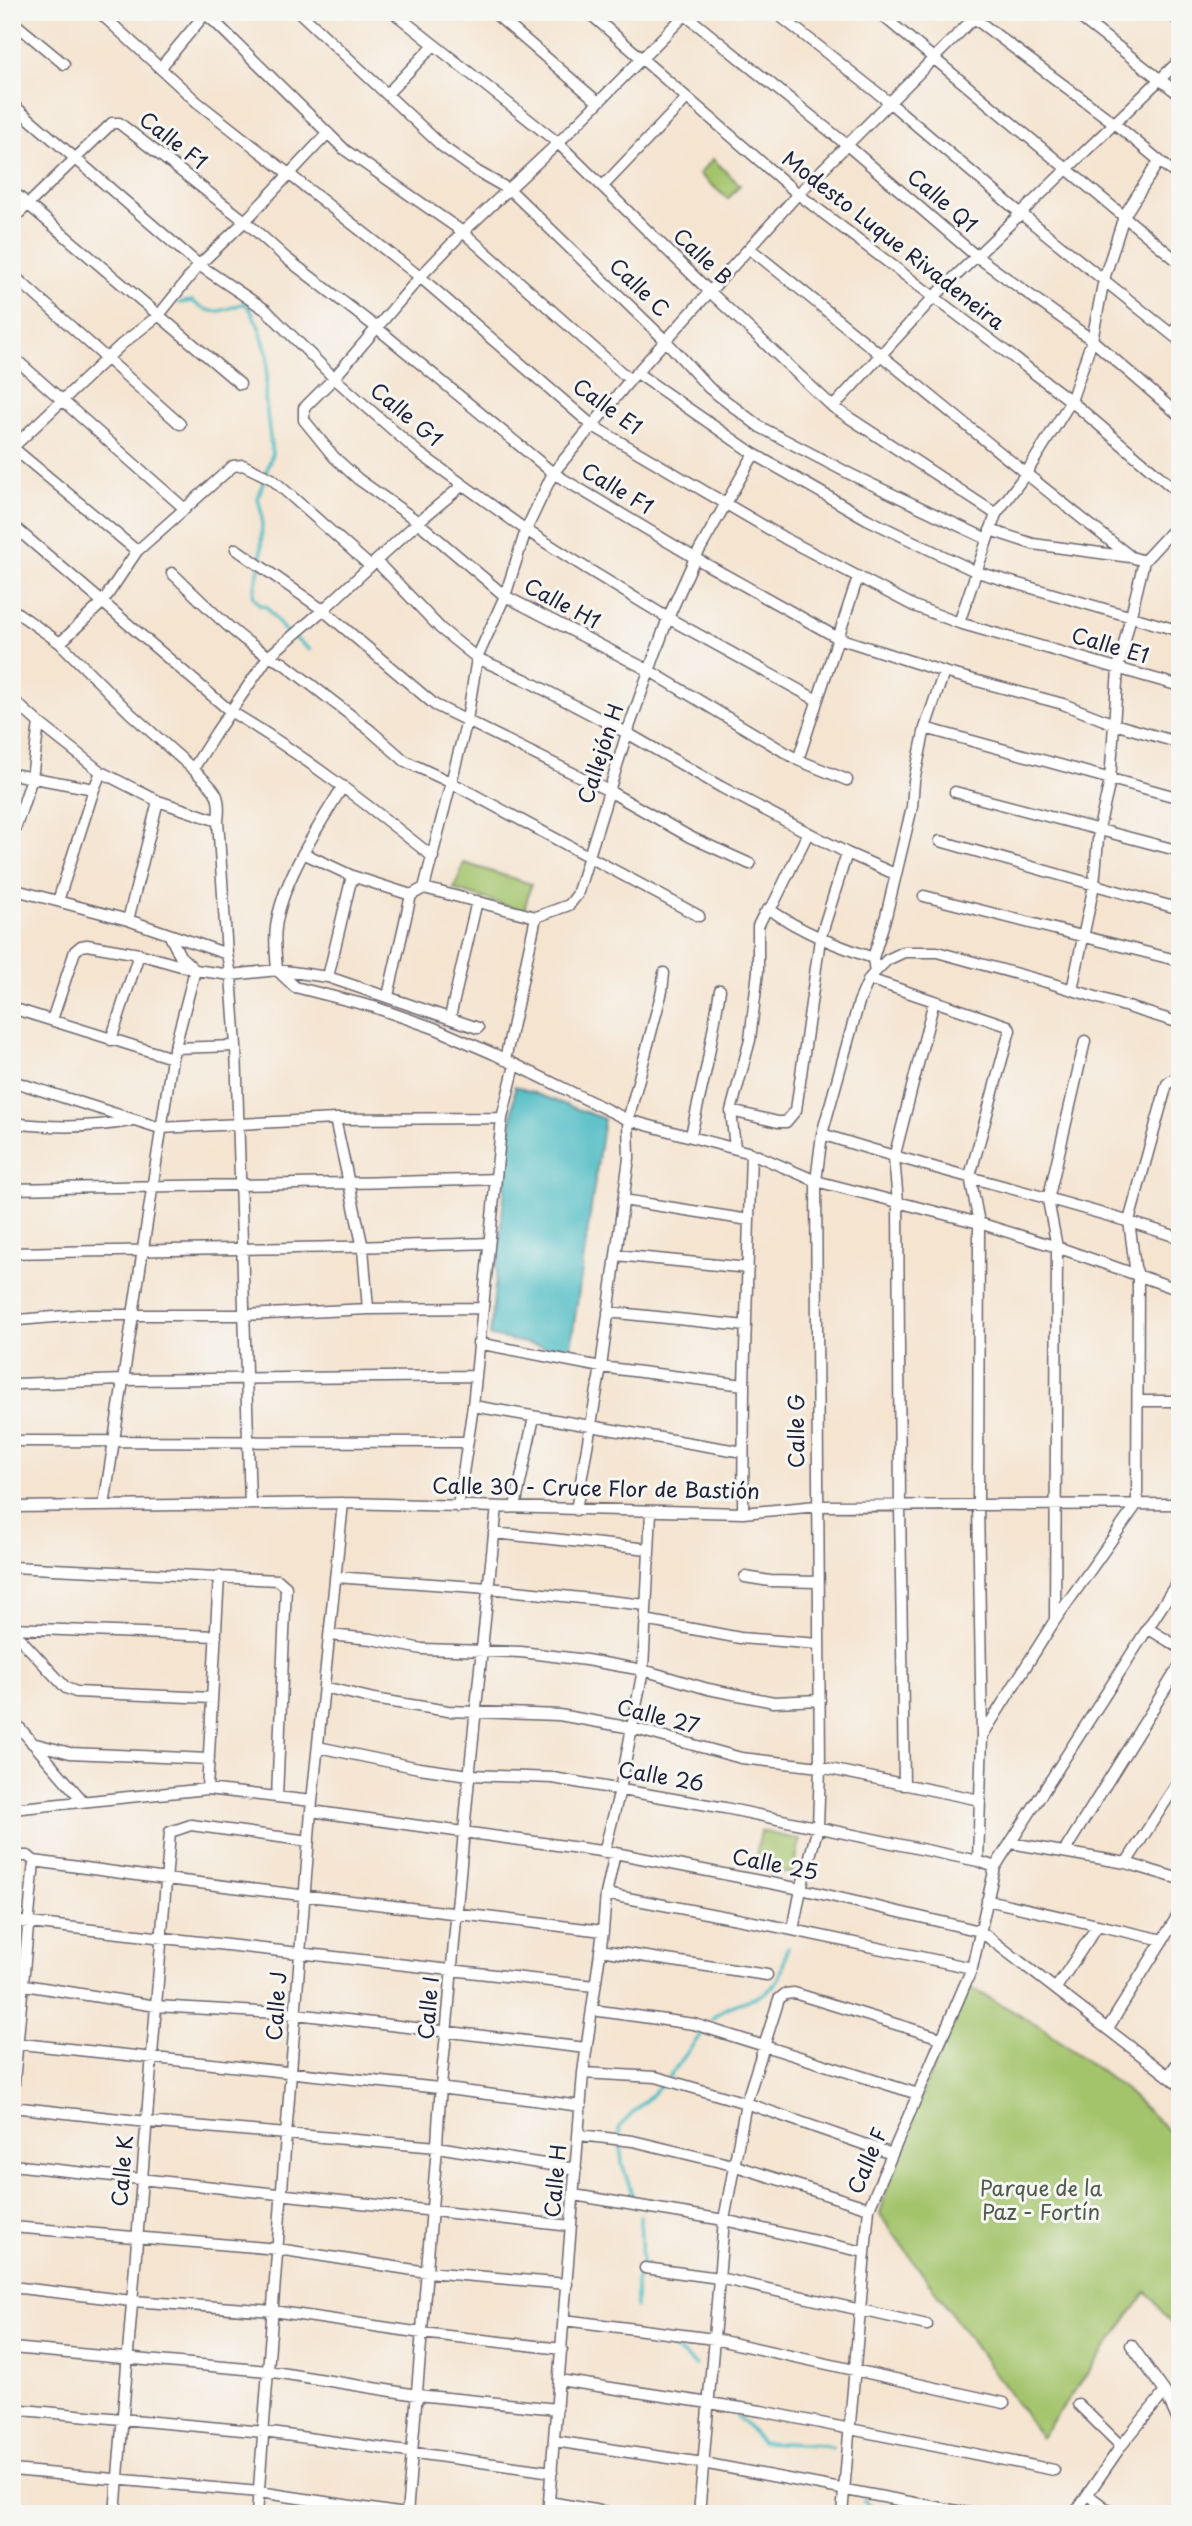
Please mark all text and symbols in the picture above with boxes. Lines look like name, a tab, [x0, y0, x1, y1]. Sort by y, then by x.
street label: Calle F1	[133, 103, 215, 176]
street label: Modesto Luque Rivadeneira	[776, 142, 1013, 337]
street label: Calle Q1	[901, 160, 986, 239]
street label: Calle B	[667, 219, 740, 292]
street label: Calle C	[603, 250, 678, 324]
street label: Calle E1	[567, 369, 650, 442]
street label: Calle G1	[364, 374, 451, 453]
street label: Calle F1	[576, 453, 660, 521]
street label: Calle H1	[519, 569, 607, 636]
street label: Calle E1	[1068, 618, 1153, 670]
street label: Callejón H	[568, 699, 630, 808]
street label: Calle G	[779, 1394, 811, 1468]
street label: Calle 30 - Cruce Flor de Bastión	[432, 1468, 760, 1506]
street label: Calle 27	[614, 1689, 703, 1741]
street label: Calle 26	[616, 1752, 707, 1798]
street label: Calle 25	[730, 1839, 821, 1887]
street label: Calle J	[257, 1970, 293, 2042]
street label: Calle I	[408, 1975, 446, 2041]
street label: Calle F	[838, 2122, 894, 2198]
street label: Calle K	[102, 2134, 140, 2208]
street label: Calle H	[535, 2143, 573, 2219]
park label: Parque de la Paz - Fortín	[980, 2171, 1103, 2227]

